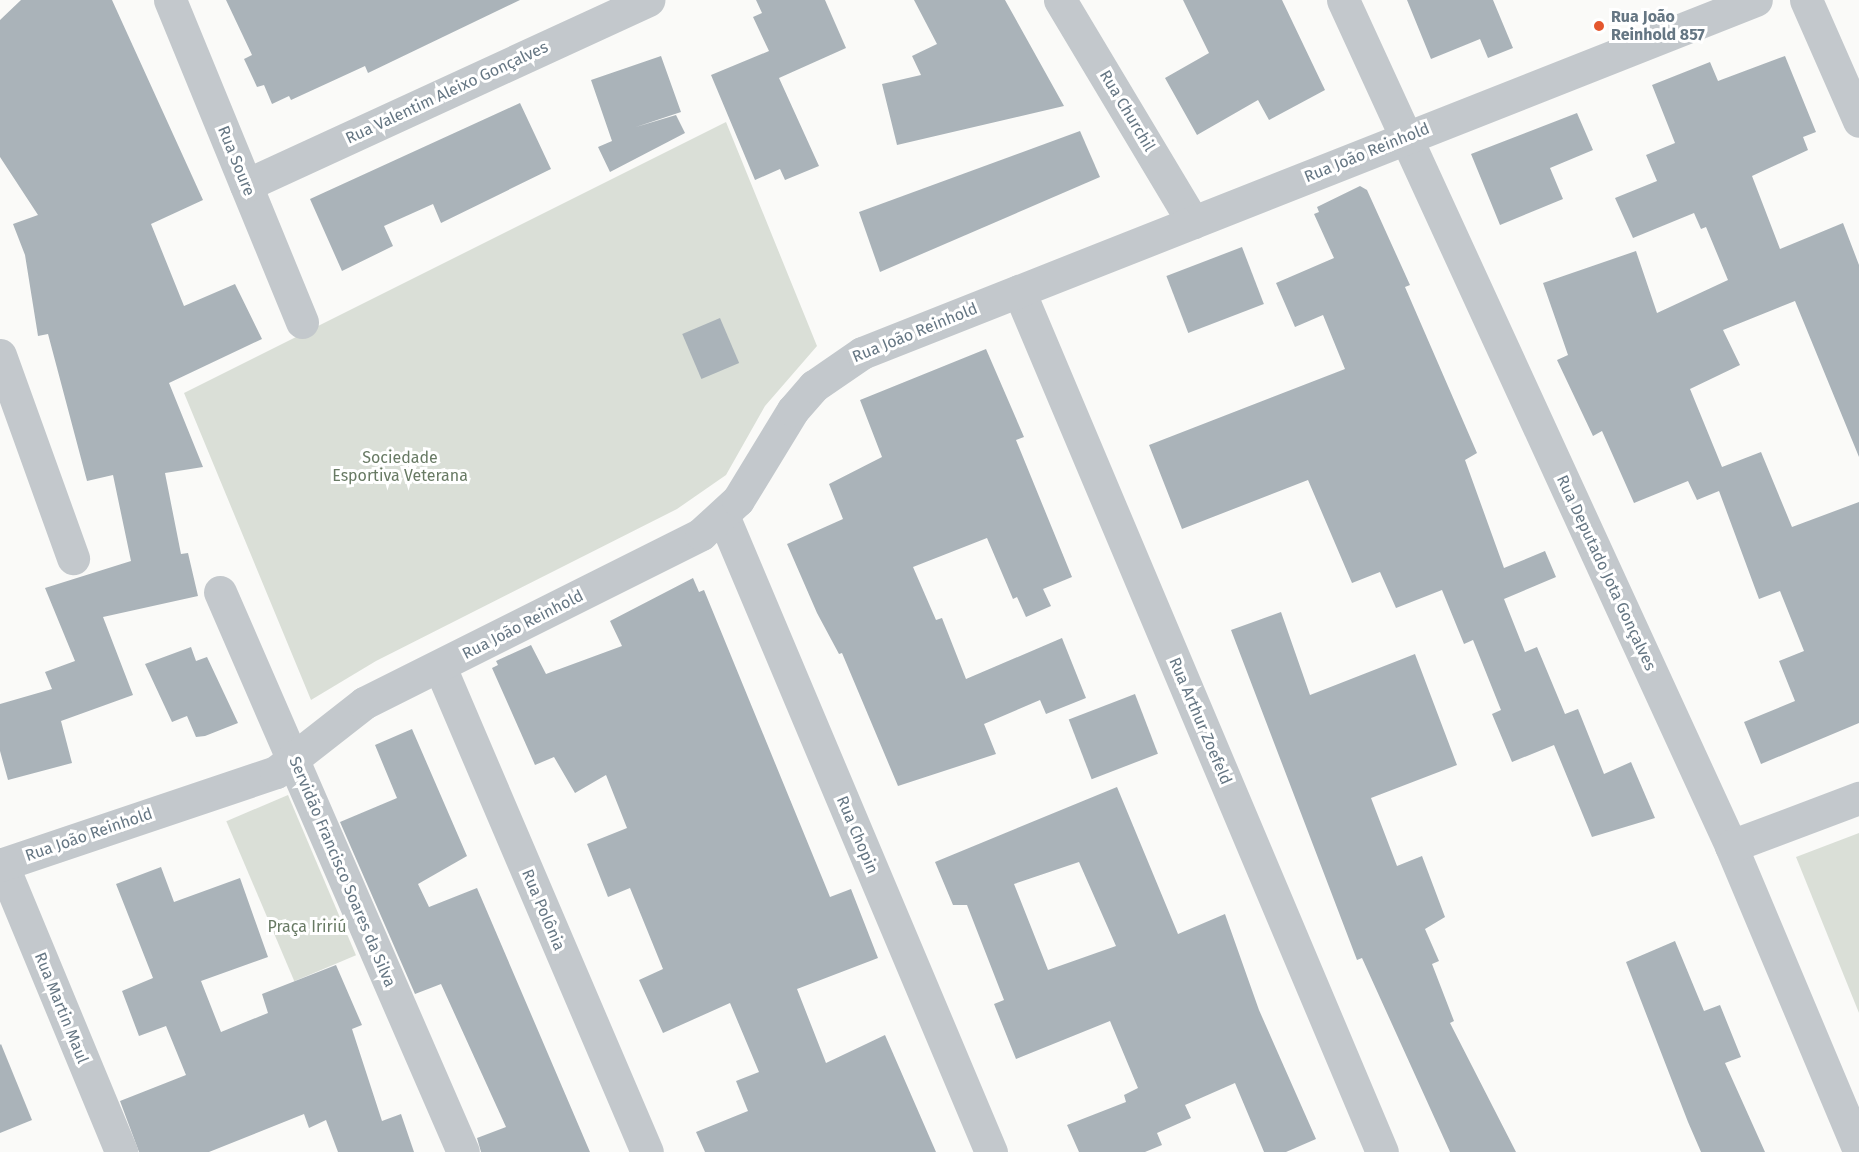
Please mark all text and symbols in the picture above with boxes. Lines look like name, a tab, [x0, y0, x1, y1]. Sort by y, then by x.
place label: Rua João Reinhold 857	[1611, 7, 1705, 45]
marker: Rua João Reinhold 857	[1592, 19, 1606, 33]
street label: Rua Valentim Aleixo Gonçalves	[343, 38, 551, 148]
street label: Rua Churchil	[1095, 67, 1159, 155]
street label: Rua João Reinhold	[1302, 119, 1432, 187]
street label: Rua Soure	[213, 123, 259, 199]
street label: Rua João Reinhold	[850, 299, 980, 367]
park label: Sociedade Esportiva Veterana	[332, 448, 468, 486]
street label: Rua Deputado Jota Gonçalves	[1552, 472, 1660, 674]
street label: Rua João Reinhold	[459, 586, 587, 664]
street label: Rua Arthur Zoefeld	[1165, 655, 1235, 787]
street label: Servidão Francisco Soares da Silva	[285, 754, 399, 990]
street label: Rua Chopin	[832, 793, 882, 877]
street label: Rua João Reinhold	[23, 804, 155, 866]
street label: Rua Polônia	[517, 866, 569, 954]
park label: Praça Iririú	[267, 917, 347, 937]
street label: Rua Martin Maul	[30, 950, 92, 1066]

